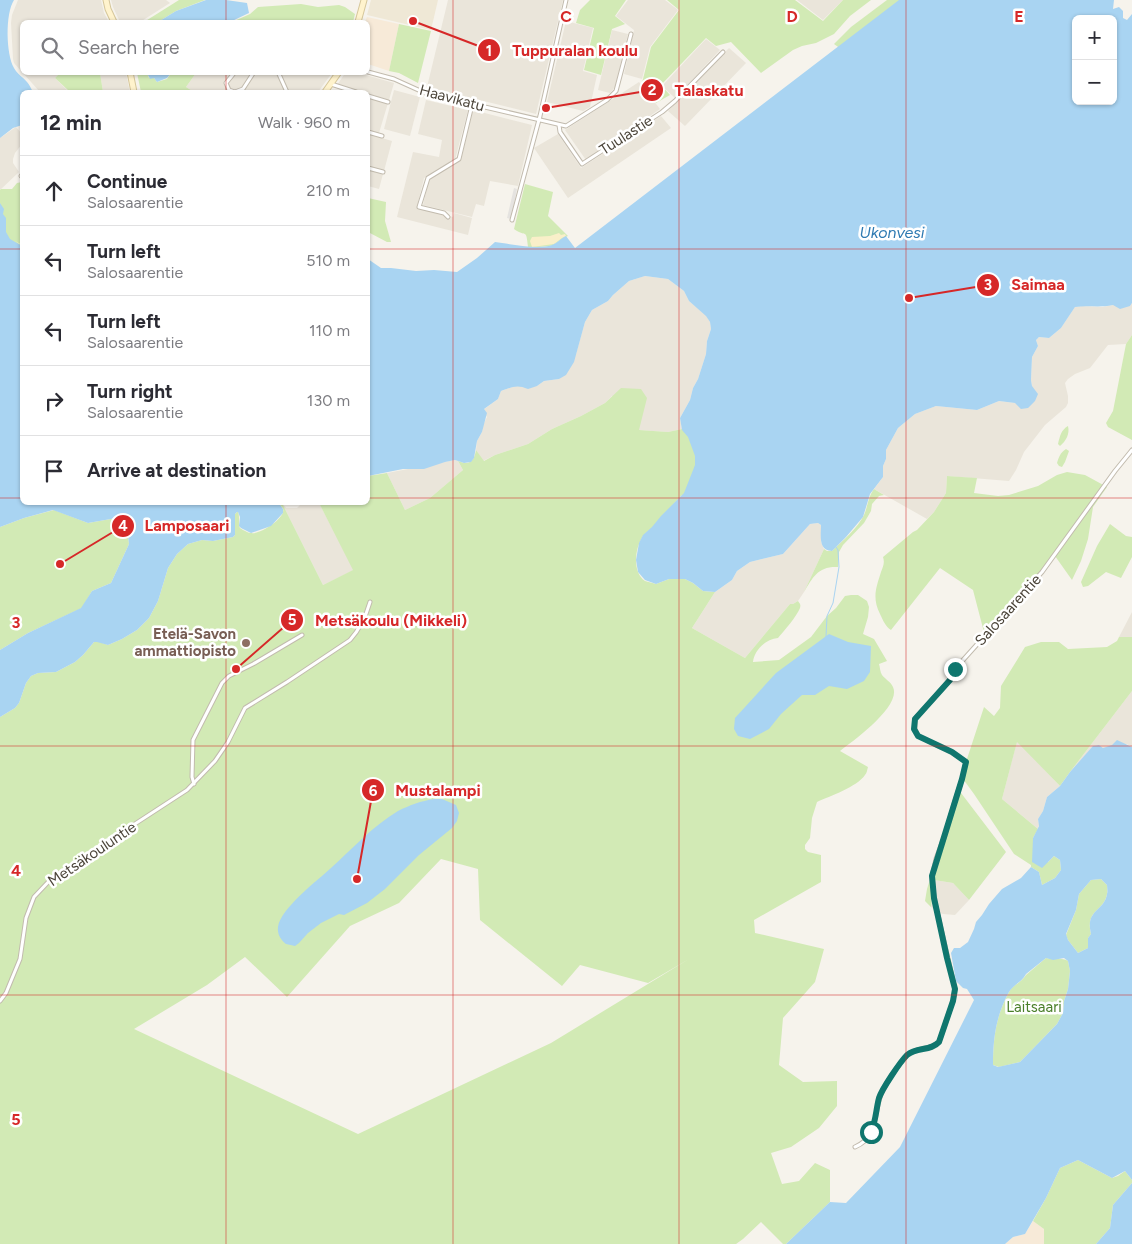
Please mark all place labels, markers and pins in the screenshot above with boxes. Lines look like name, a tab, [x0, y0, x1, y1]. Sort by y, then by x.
callout: Tuppuralan koulu	[477, 35, 648, 66]
callout: Talaskatu	[640, 75, 754, 106]
callout: Saimaa	[976, 269, 1074, 300]
callout: Lamposaari	[110, 510, 240, 541]
callout: Metsäkoulu (Mikkeli)	[280, 604, 477, 635]
place label: Etelä-Savon ammattiopisto	[135, 625, 236, 660]
marker: Etelä-Savon ammattiopisto	[240, 637, 252, 649]
callout: Mustalampi	[360, 775, 491, 806]

